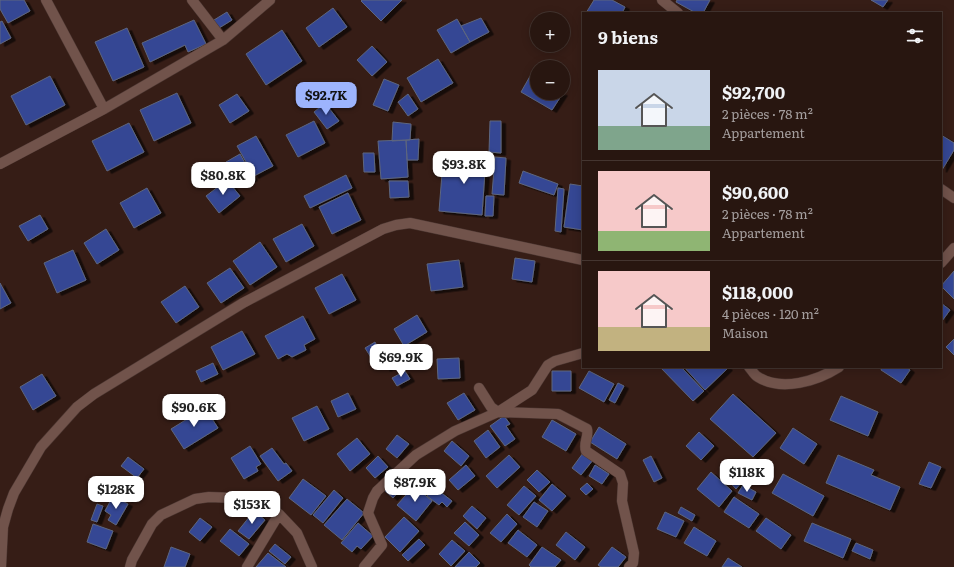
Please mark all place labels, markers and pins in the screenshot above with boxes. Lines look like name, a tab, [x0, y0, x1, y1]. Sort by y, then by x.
pin: $92.7K	[293, 82, 359, 116]
pin: $93.8K	[431, 151, 497, 185]
pin: $80.8K	[190, 162, 256, 196]
pin: $69.9K	[368, 344, 434, 378]
pin: $90.6K	[161, 394, 227, 428]
pin: $118K	[719, 459, 775, 493]
pin: $87.9K	[382, 469, 448, 503]
pin: $128K	[88, 476, 144, 510]
pin: $153K	[224, 491, 280, 525]

